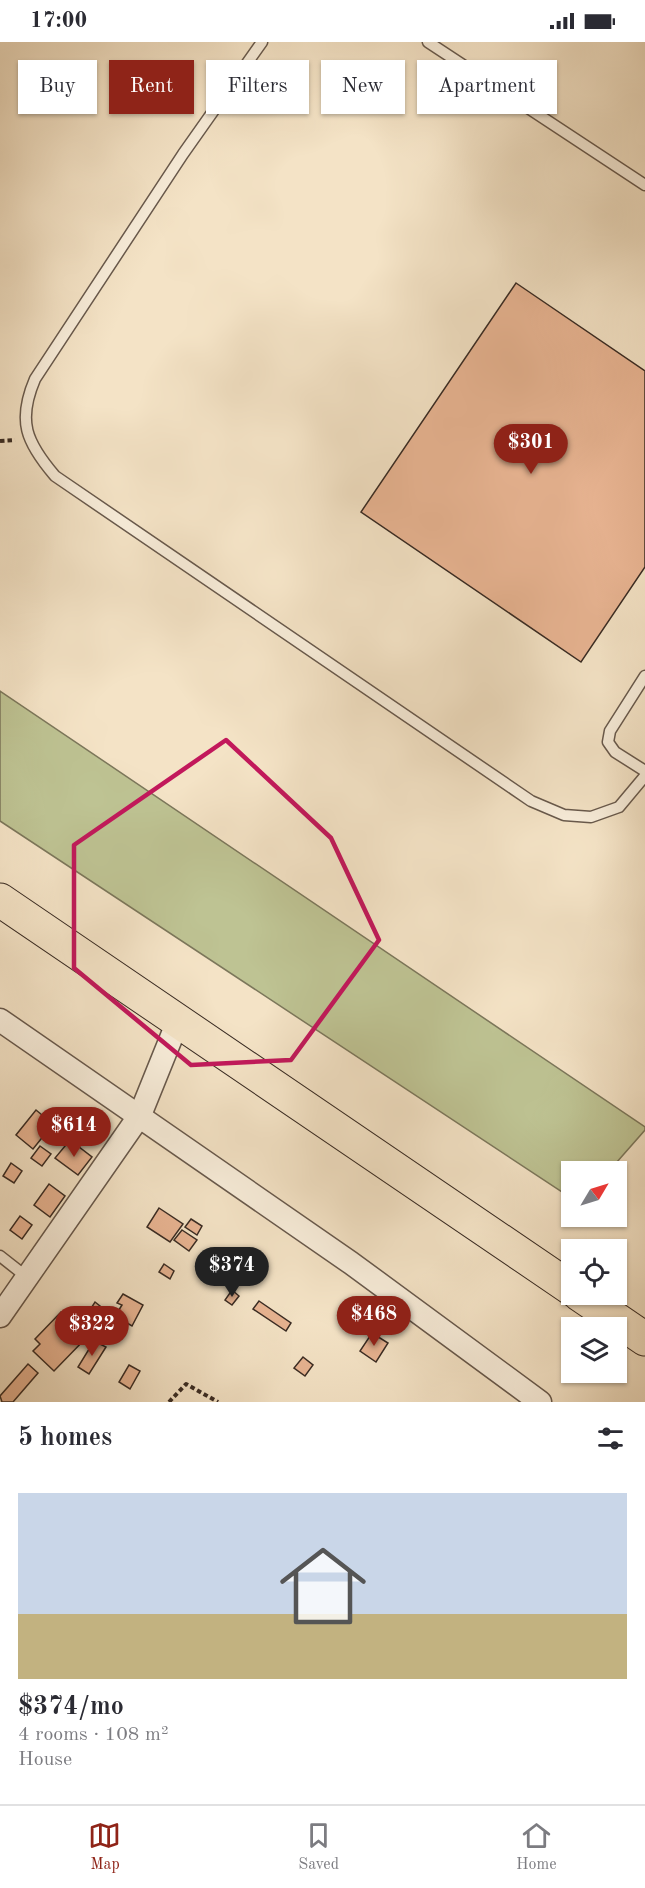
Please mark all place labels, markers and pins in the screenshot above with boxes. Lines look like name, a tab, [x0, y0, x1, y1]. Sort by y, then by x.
pin: $301	[495, 424, 567, 475]
pin: $614	[38, 1107, 110, 1158]
pin: $374	[196, 1247, 268, 1298]
pin: $468	[338, 1296, 410, 1347]
pin: $322	[56, 1306, 128, 1357]

